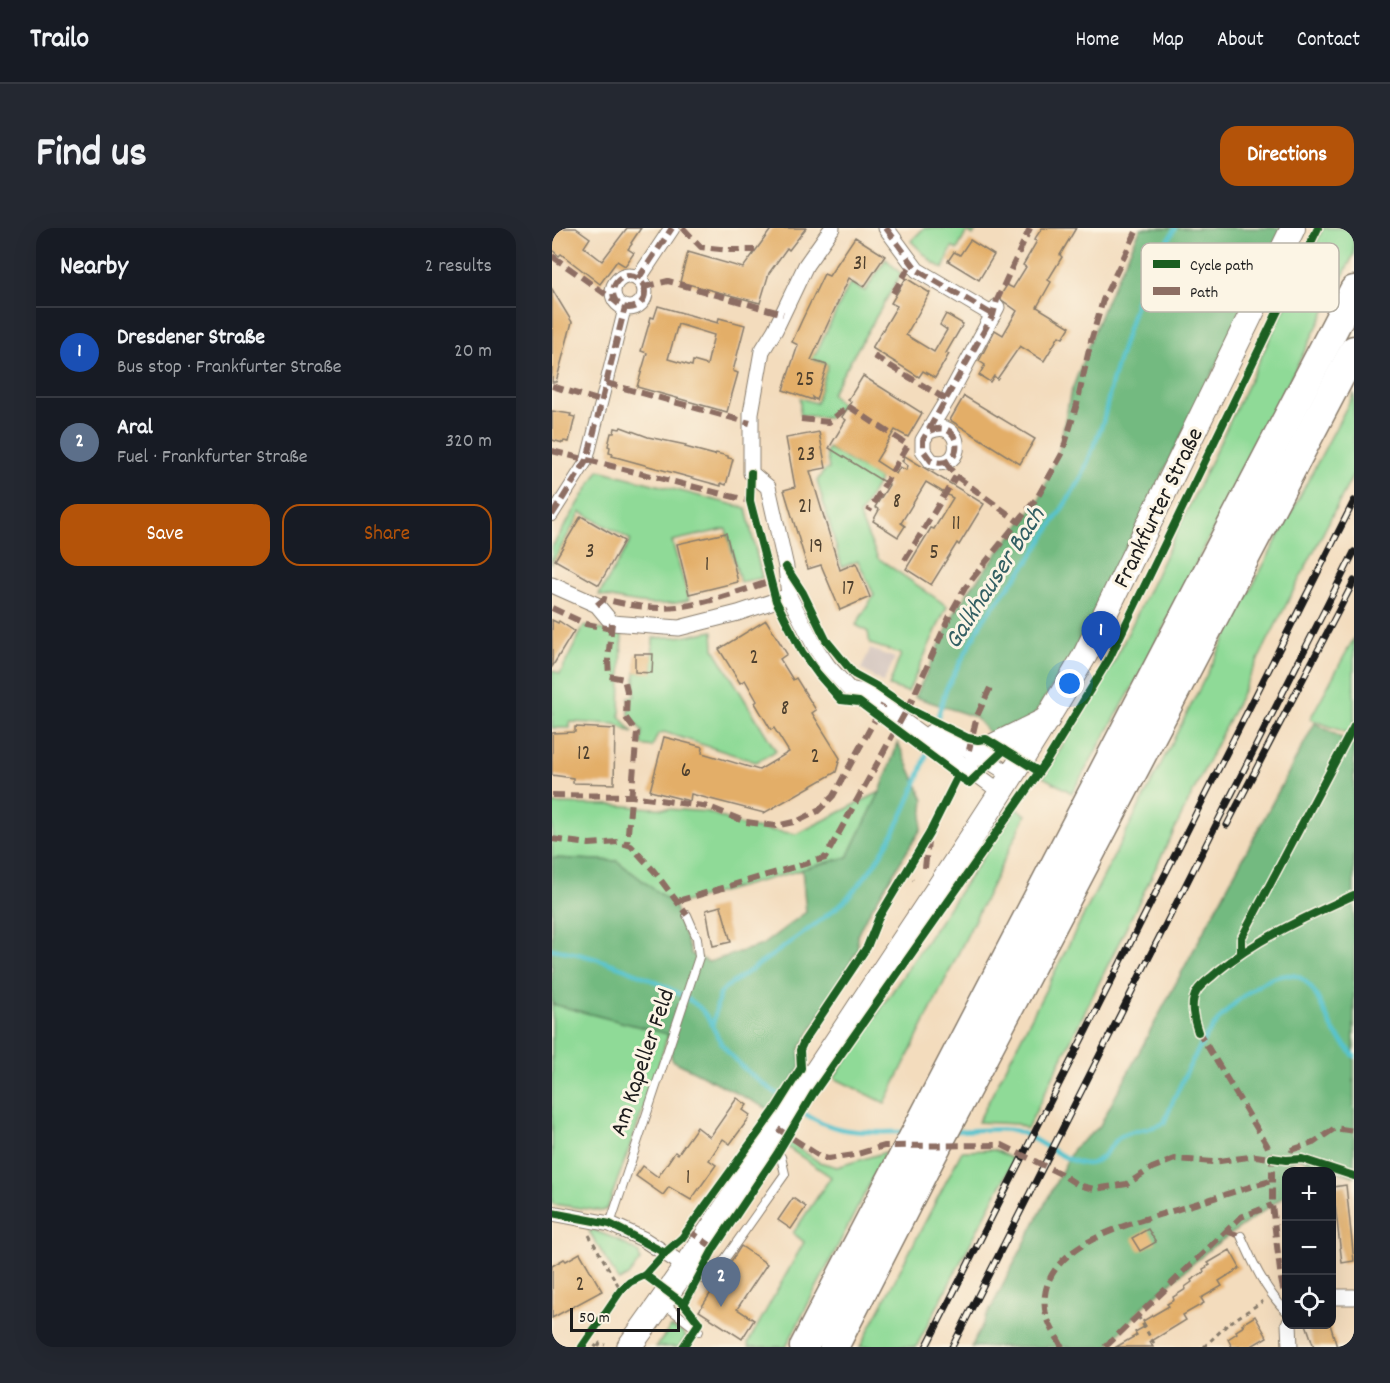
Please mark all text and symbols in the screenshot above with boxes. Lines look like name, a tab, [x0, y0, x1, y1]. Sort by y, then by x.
text: Trailo	[30, 21, 89, 61]
text: Home	[1075, 26, 1119, 56]
text: Map	[1152, 26, 1184, 56]
text: About	[1217, 26, 1264, 56]
text: Contact	[1297, 26, 1360, 56]
text: Find us	[36, 126, 147, 186]
button: Directions	[1220, 126, 1354, 186]
legend	[1141, 243, 1339, 312]
text: Nearby	[60, 249, 128, 286]
house number: 31	[853, 250, 867, 280]
text: 2 results	[425, 253, 492, 281]
text: Cycle path	[1190, 255, 1253, 278]
text: Path	[1190, 282, 1218, 305]
text: Dresdener Straße	[117, 323, 265, 354]
text: 1	[77, 338, 82, 366]
text: 20 m	[454, 338, 492, 366]
text: Bus stop · Frankfurter Straße	[117, 354, 341, 382]
house number: 25	[796, 366, 814, 396]
text: Aral	[117, 413, 153, 444]
street label: Frankfurter Straße	[1106, 422, 1213, 594]
text: 2	[75, 428, 84, 456]
text: 320 m	[445, 428, 492, 456]
house number: 23	[797, 441, 815, 471]
text: Fuel · Frankfurter Straße	[117, 444, 308, 472]
house number: 8	[893, 488, 901, 518]
house number: 21	[798, 493, 812, 523]
water label: Galkhauser Bach	[936, 500, 1056, 657]
button: Save	[60, 504, 270, 566]
button: Share	[282, 504, 492, 566]
house number: 11	[951, 510, 961, 540]
house number: 19	[809, 533, 823, 563]
house number: 3	[585, 538, 595, 568]
house number: 5	[929, 539, 939, 569]
house number: 1	[705, 551, 709, 581]
house number: 17	[842, 575, 854, 605]
pin: 1	[1082, 612, 1120, 661]
house number: 2	[749, 644, 759, 674]
your location	[1055, 669, 1084, 698]
house number: 8	[781, 695, 789, 725]
house number: 12	[577, 740, 591, 770]
house number: 2	[810, 743, 820, 773]
house number: 6	[681, 757, 691, 787]
street label: Am Kapeller Feld	[603, 985, 685, 1141]
house number: 1	[686, 1164, 690, 1194]
map controls	[1282, 1167, 1336, 1329]
button: +	[1282, 1167, 1336, 1221]
button: −	[1282, 1221, 1336, 1275]
pin: 2	[702, 1258, 740, 1307]
house number: 2	[575, 1271, 585, 1301]
button: locate	[1282, 1275, 1336, 1329]
scale bar	[570, 1305, 680, 1332]
text: 50 m	[579, 1307, 610, 1330]

